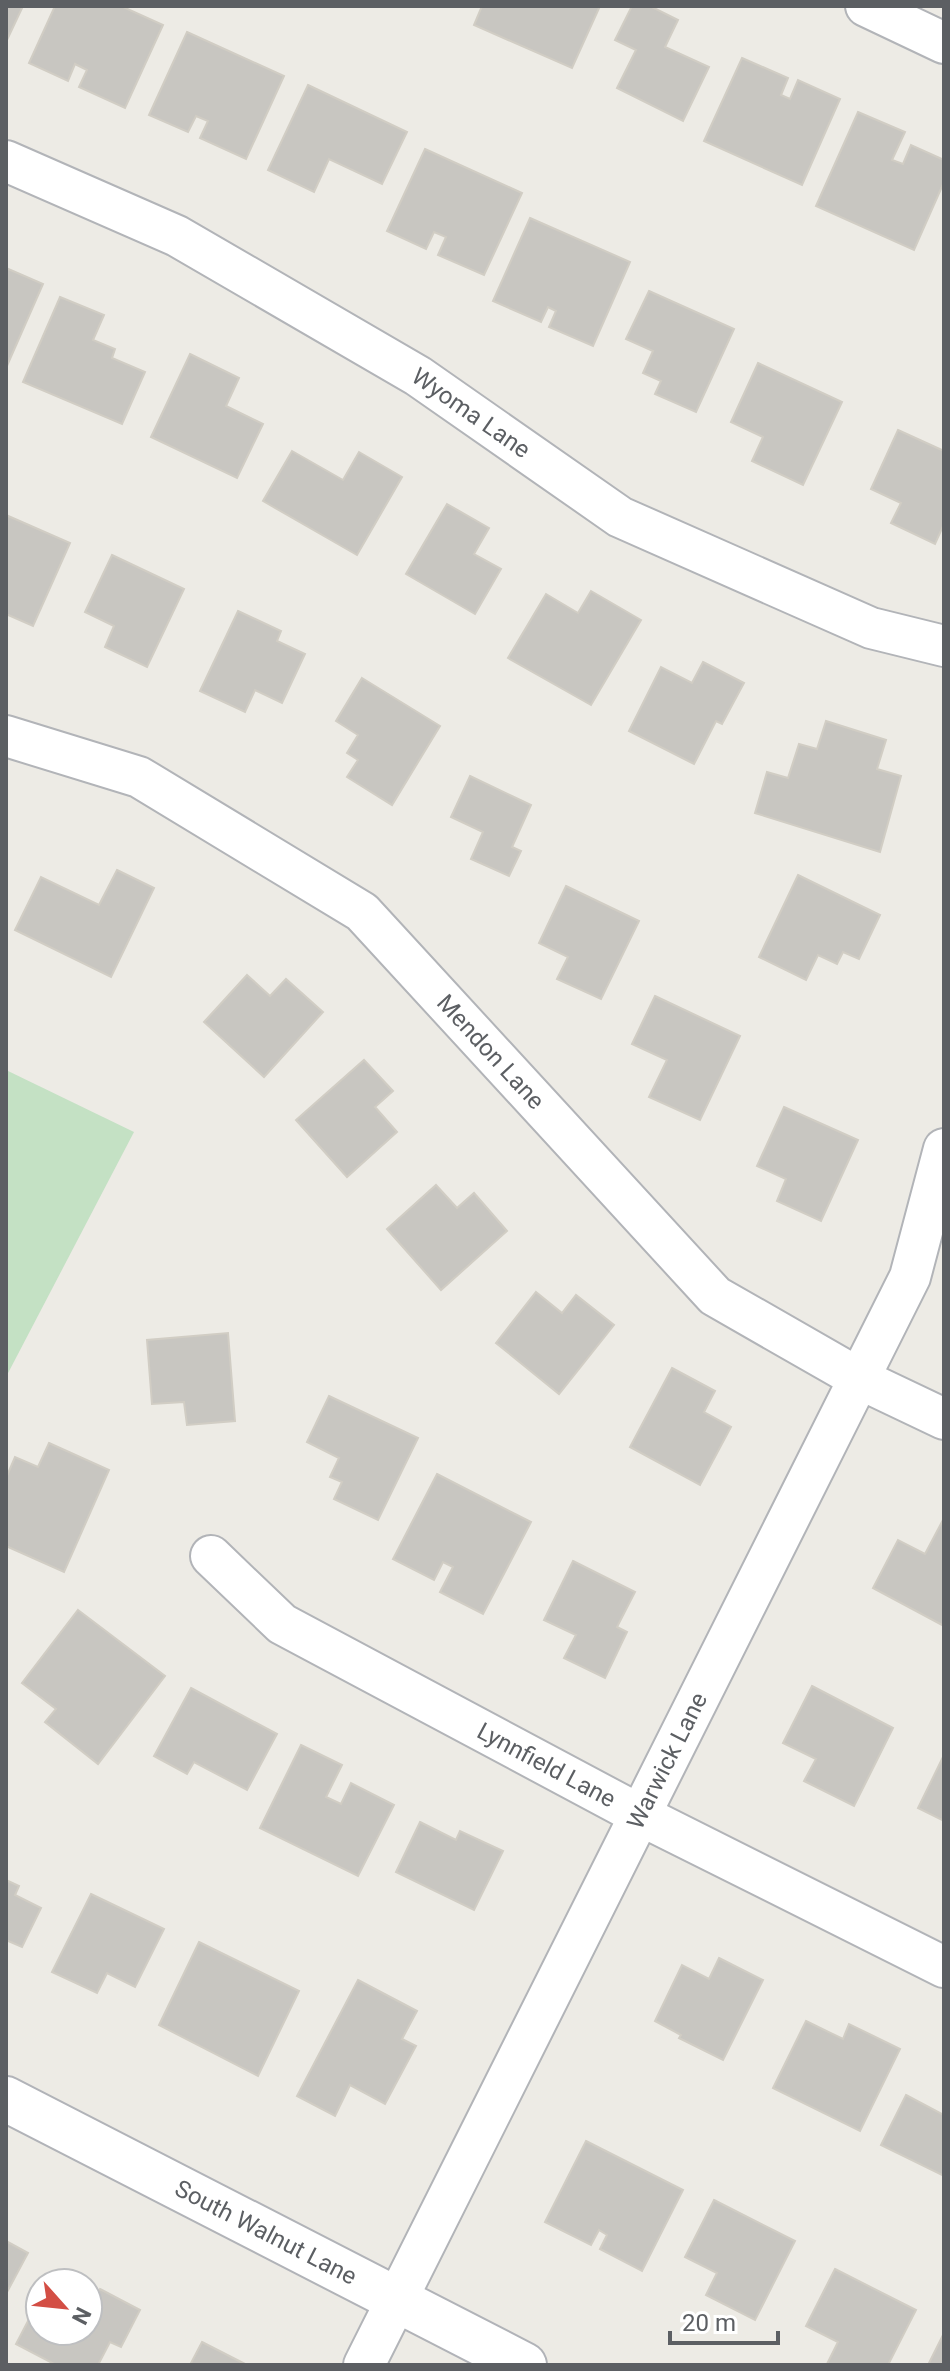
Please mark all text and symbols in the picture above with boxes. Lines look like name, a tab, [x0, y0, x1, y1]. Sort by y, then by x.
street label: Wyoma Lane	[406, 362, 536, 464]
street label: Mendon Lane	[431, 989, 550, 1115]
street label: Warwick Lane	[621, 1688, 713, 1834]
street label: Lynnfield Lane	[472, 1717, 620, 1813]
street label: South Walnut Lane	[170, 2174, 361, 2291]
north arrow	[24, 2267, 104, 2347]
scale bar	[670, 2295, 778, 2345]
text: N	[67, 2303, 96, 2328]
text: 20 m	[682, 2309, 736, 2337]

